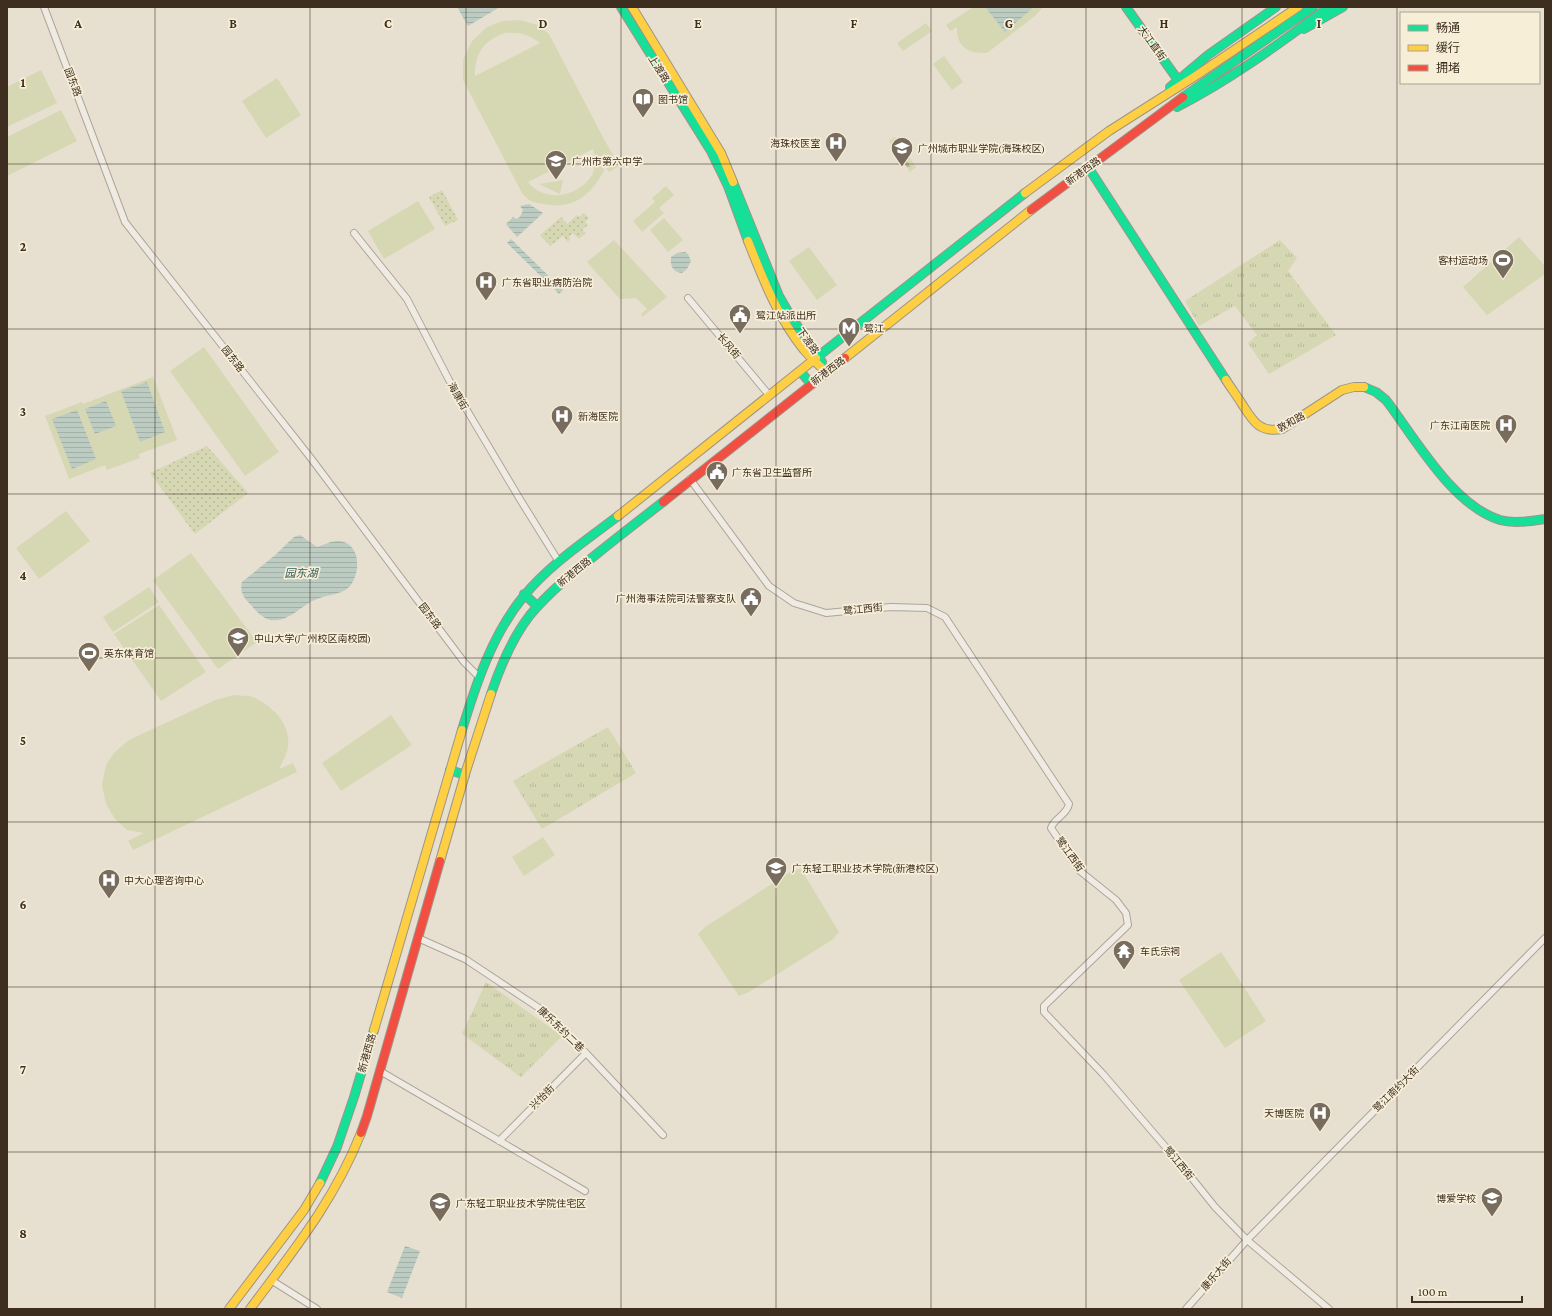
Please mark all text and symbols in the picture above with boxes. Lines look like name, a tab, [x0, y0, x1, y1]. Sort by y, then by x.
legend	[1400, 12, 1540, 84]
text: A	[73, 16, 82, 31]
text: B	[229, 16, 237, 31]
text: C	[384, 16, 392, 31]
text: D	[539, 16, 548, 31]
text: E	[694, 16, 702, 31]
text: F	[851, 16, 858, 31]
text: G	[1005, 16, 1013, 31]
text: H	[1160, 16, 1169, 31]
text: I	[1317, 16, 1321, 31]
text: 畅通	[1436, 21, 1460, 35]
street label: 大江直街	[1136, 24, 1168, 62]
text: 缓行	[1436, 41, 1460, 55]
street label: 上渡路	[646, 53, 672, 85]
text: 拥堵	[1436, 61, 1460, 75]
street label: 园东路	[62, 66, 84, 98]
text: 1	[21, 75, 26, 90]
library icon: 图书馆	[630, 86, 656, 119]
place label: 图书馆	[658, 94, 688, 105]
hospital icon: 海珠校医室	[823, 130, 849, 163]
school or university icon: 广州城市职业学院(海珠校区)	[889, 135, 915, 168]
place label: 海珠校医室	[770, 138, 820, 149]
place label: 广州城市职业学院(海珠校区)	[918, 143, 1045, 155]
school or university icon: 广州市第六中学	[543, 148, 569, 181]
street label: 新港西路	[1064, 155, 1102, 187]
place label: 广州市第六中学	[572, 156, 642, 167]
text: 2	[20, 239, 27, 254]
sports icon: 客村运动场	[1490, 247, 1516, 280]
place label: 客村运动场	[1438, 255, 1488, 266]
hospital icon: 广东省职业病防治院	[473, 269, 499, 302]
place label: 广东省职业病防治院	[502, 277, 592, 288]
public building icon: 鹭江站派出所	[727, 302, 753, 335]
place label: 鹭江站派出所	[756, 310, 816, 321]
metro station icon: 鹭江	[836, 315, 862, 348]
place label: 鹭江	[864, 323, 884, 334]
street label: 下渡路	[795, 326, 821, 356]
street label: 长风街	[715, 331, 743, 361]
street label: 园东路	[219, 344, 247, 374]
street label: 新港西路	[809, 355, 847, 387]
street label: 海康街	[446, 380, 470, 412]
hospital icon: 新海医院	[549, 403, 575, 436]
text: 3	[20, 404, 26, 419]
street label: 敦和路	[1275, 410, 1307, 434]
place label: 新海医院	[578, 411, 618, 422]
hospital icon: 广东江南医院	[1493, 412, 1519, 445]
place label: 广东江南医院	[1430, 420, 1490, 431]
public building icon: 广东省卫生监督所	[704, 459, 730, 492]
place label: 广东省卫生监督所	[732, 467, 812, 478]
street label: 新港西路	[555, 555, 593, 589]
water label: 园东湖	[285, 567, 319, 579]
text: 4	[19, 568, 27, 583]
public building icon: 广州海事法院司法警察支队	[738, 585, 764, 618]
place label: 广州海事法院司法警察支队	[616, 593, 736, 604]
street label: 园东路	[417, 601, 443, 631]
street label: 鹭江西街	[843, 601, 883, 617]
school or university icon: 中山大学(广州校区南校园)	[225, 625, 251, 658]
place label: 中山大学(广州校区南校园)	[254, 633, 371, 645]
sports icon: 英东体育馆	[76, 640, 102, 673]
place label: 英东体育馆	[104, 648, 154, 659]
text: 5	[20, 733, 26, 748]
street label: 鹭江西街	[1054, 835, 1086, 873]
school or university icon: 广东轻工职业技术学院(新港校区)	[763, 855, 789, 888]
place label: 广东轻工职业技术学院(新港校区)	[792, 863, 939, 875]
hospital icon: 中大心理咨询中心	[96, 867, 122, 900]
place label: 中大心理咨询中心	[124, 875, 204, 886]
text: 6	[19, 897, 27, 912]
temple icon: 车氏宗祠	[1111, 938, 1137, 971]
place label: 车氏宗祠	[1140, 946, 1180, 957]
street label: 康乐东约二巷	[536, 1004, 586, 1054]
street label: 新港西路	[356, 1032, 378, 1074]
text: 7	[20, 1062, 26, 1077]
street label: 鹭江南约大街	[1371, 1064, 1421, 1114]
street label: 兴怡街	[528, 1083, 556, 1111]
hospital icon: 天博医院	[1307, 1100, 1333, 1133]
place label: 天博医院	[1264, 1108, 1304, 1119]
street label: 鹭江西街	[1162, 1144, 1196, 1182]
school or university icon: 博爱学校	[1479, 1185, 1505, 1218]
school or university icon: 广东轻工职业技术学院住宅区	[427, 1190, 453, 1223]
place label: 博爱学校	[1436, 1193, 1476, 1204]
place label: 广东轻工职业技术学院住宅区	[456, 1198, 586, 1209]
text: 8	[19, 1226, 27, 1241]
street label: 康乐大街	[1199, 1255, 1233, 1293]
scale bar	[1412, 1278, 1522, 1304]
text: 100 m	[1418, 1285, 1448, 1299]

